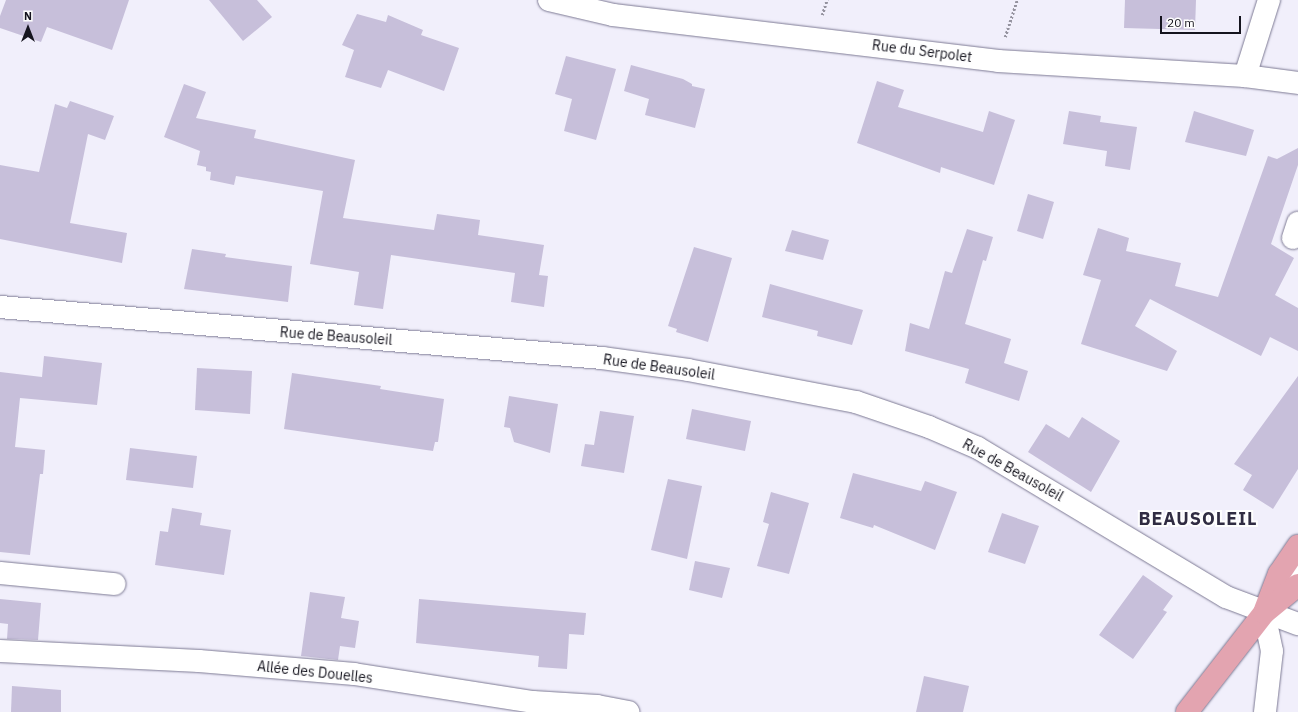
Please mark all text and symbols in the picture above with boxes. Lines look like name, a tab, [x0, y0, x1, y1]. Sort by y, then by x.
north arrow	[8, 8, 48, 48]
scale bar	[1162, 8, 1243, 34]
text: N	[24, 9, 32, 23]
text: 20 m	[1167, 15, 1195, 30]
street label: Rue du Serpolet	[871, 37, 973, 65]
street label: Rue de Beausoleil	[279, 324, 393, 348]
street label: Rue de Beausoleil	[602, 351, 716, 383]
street label: Rue de Beausoleil	[960, 435, 1066, 505]
district label: BEAUSOLEIL	[1138, 508, 1258, 530]
street label: Allée des Douelles	[256, 658, 374, 686]

